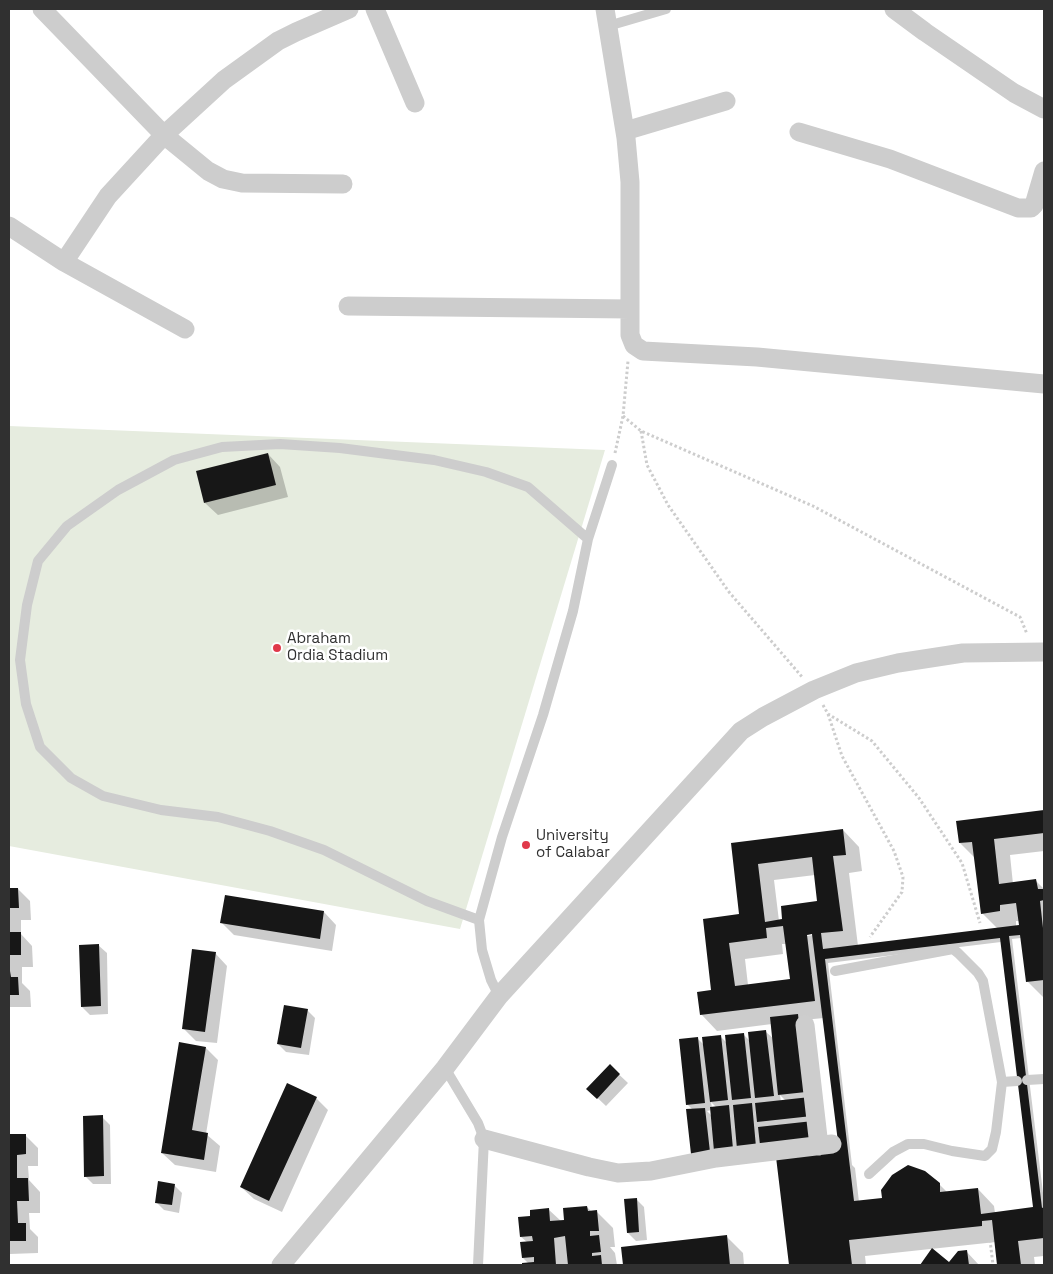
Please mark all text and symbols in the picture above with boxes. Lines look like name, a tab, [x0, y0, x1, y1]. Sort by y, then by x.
place label: Abraham Ordia Stadium	[287, 630, 388, 665]
marker: Abraham Ordia Stadium	[271, 642, 283, 654]
place label: University of Calabar	[536, 827, 610, 862]
marker: University of Calabar	[520, 839, 532, 851]

